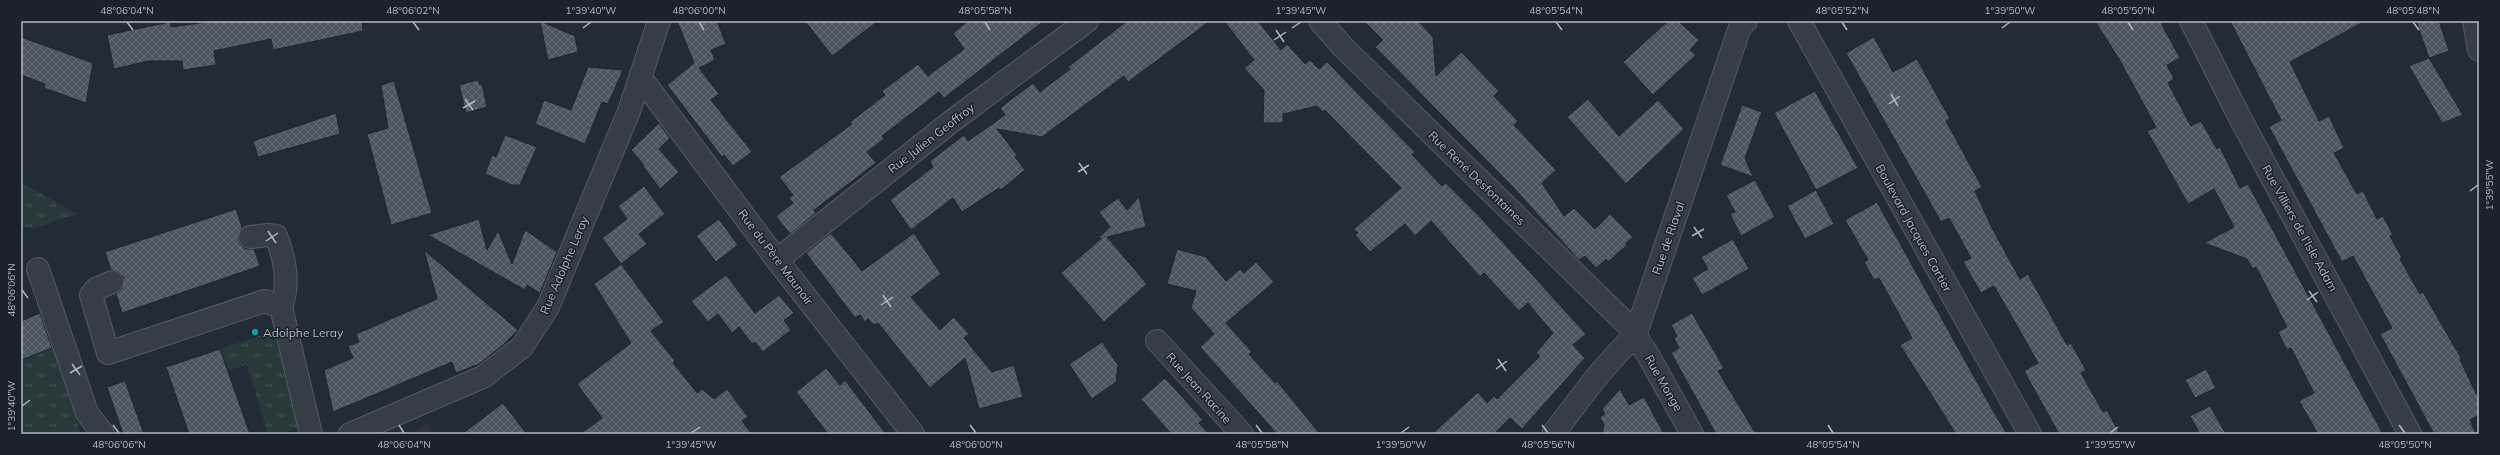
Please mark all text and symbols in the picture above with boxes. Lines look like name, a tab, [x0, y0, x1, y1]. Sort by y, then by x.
text: 48°06'04"N	[100, 4, 154, 17]
text: 48°06'02"N	[386, 4, 440, 17]
text: 1°39'40"W	[566, 4, 616, 17]
text: 48°06'00"N	[672, 4, 726, 17]
text: 48°05'58"N	[958, 4, 1012, 17]
text: 1°39'45"W	[1276, 4, 1326, 17]
text: 48°05'54"N	[1529, 4, 1583, 17]
text: 48°05'52"N	[1815, 4, 1869, 17]
text: 1°39'50"W	[1985, 4, 2035, 17]
text: 48°05'50"N	[2101, 4, 2155, 17]
text: 48°05'48"N	[2386, 4, 2440, 17]
street label: Rue Julien Geoffroy	[885, 99, 978, 176]
street label: Rue René Desfontaines	[1425, 128, 1529, 228]
text: 1°39'55"W	[2483, 160, 2496, 210]
street label: Boulevard Jacques Cartier	[1873, 161, 1956, 295]
street label: Rue Villiers de l'Isle Adam	[2259, 162, 2341, 294]
street label: Rue de Riaval	[1648, 199, 1688, 277]
street label: Rue du Père Maunoir	[735, 206, 817, 308]
street label: Rue Adolphe Leray	[537, 213, 592, 316]
text: 48°06'06"N	[5, 263, 18, 317]
place label: Adolphe Leray	[263, 325, 344, 340]
marker: Adolphe Leray	[250, 327, 260, 337]
street label: Rue Jean Racine	[1163, 349, 1235, 427]
street label: Rue Monge	[1642, 352, 1686, 414]
text: 1°39'40"W	[5, 381, 18, 431]
text: 48°06'06"N	[92, 438, 146, 451]
text: 48°06'04"N	[377, 438, 431, 451]
text: 1°39'45"W	[666, 438, 716, 451]
text: 48°06'00"N	[949, 438, 1003, 451]
text: 48°05'58"N	[1235, 438, 1289, 451]
text: 1°39'50"W	[1376, 438, 1426, 451]
text: 48°05'56"N	[1521, 438, 1575, 451]
text: 48°05'54"N	[1806, 438, 1860, 451]
text: 1°39'55"W	[2085, 438, 2135, 451]
text: 48°05'50"N	[2378, 438, 2432, 451]

